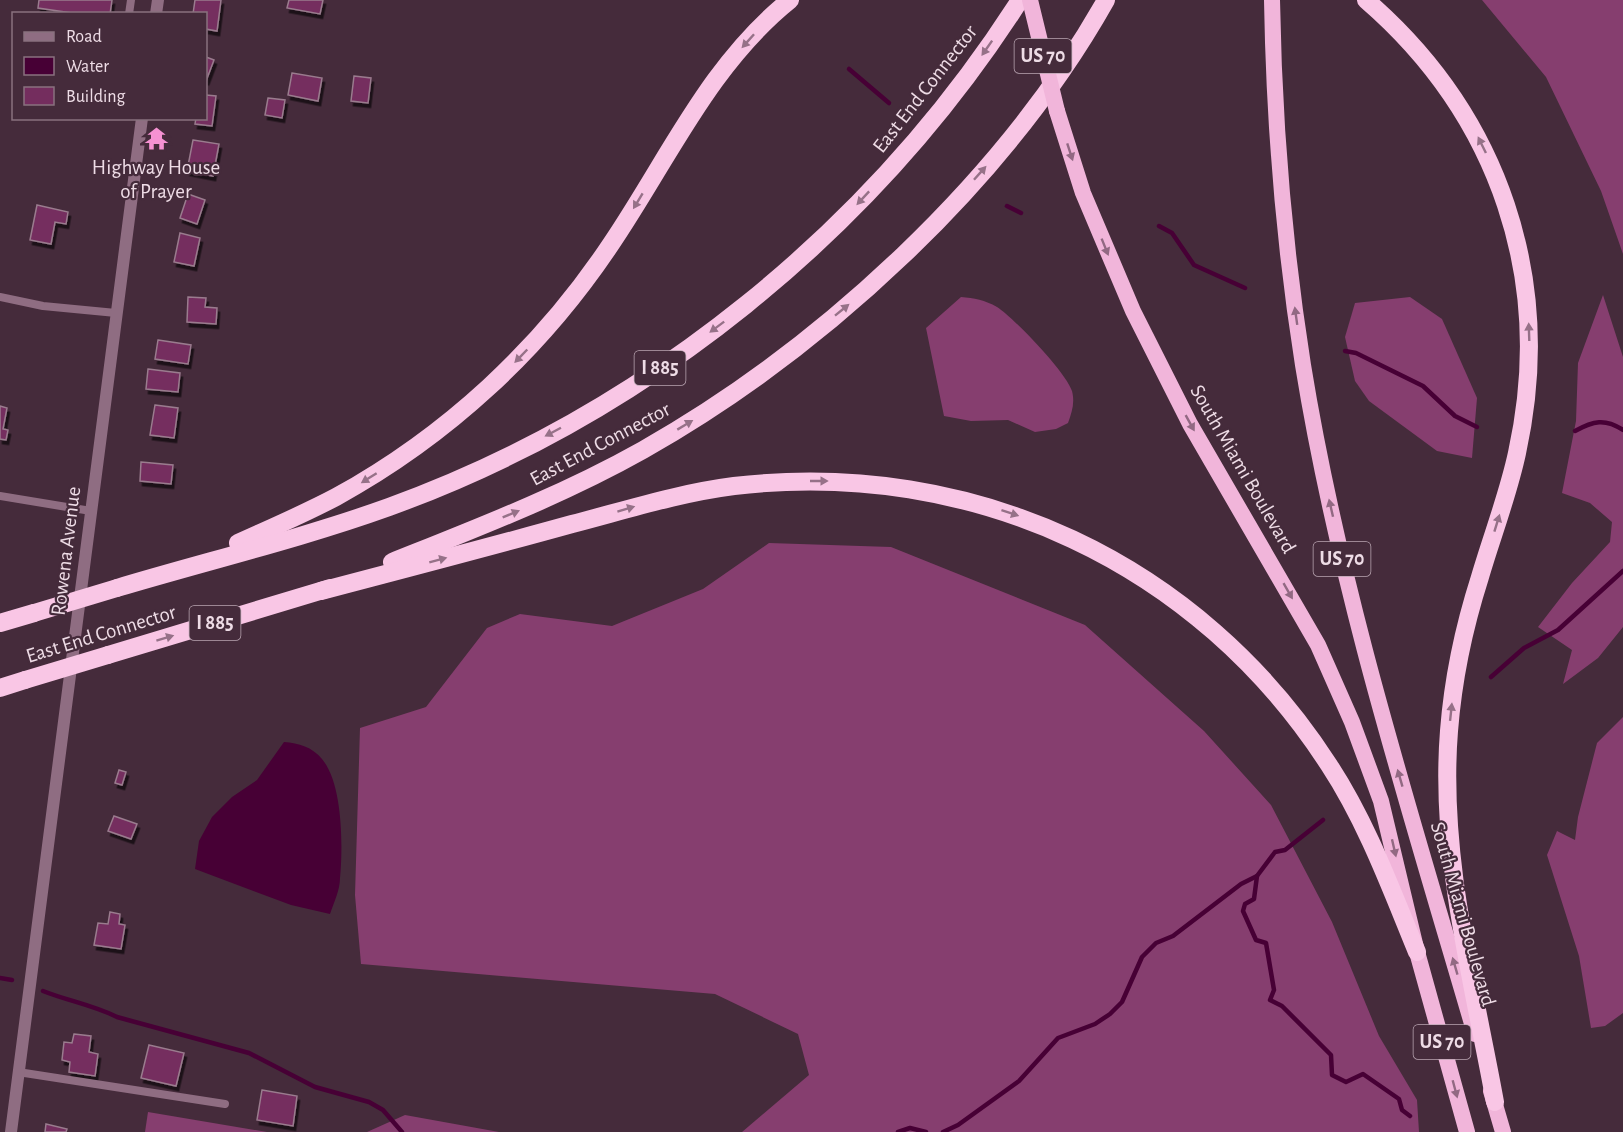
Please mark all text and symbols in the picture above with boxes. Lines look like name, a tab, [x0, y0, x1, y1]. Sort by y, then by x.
legend	[12, 12, 207, 120]
street label: East End Connector	[869, 21, 981, 157]
text: Road	[66, 28, 102, 46]
one-way arrow	[741, 33, 755, 48]
road number: US 70	[1014, 39, 1072, 73]
one-way arrow	[981, 40, 993, 56]
text: Water	[66, 58, 109, 76]
text: Building	[66, 88, 126, 106]
temple icon: Highway House of Prayer	[143, 126, 169, 152]
one-way arrow	[1477, 136, 1486, 153]
one-way arrow	[1065, 143, 1075, 161]
place label: Highway House of Prayer	[92, 157, 220, 202]
one-way arrow	[973, 166, 986, 181]
one-way arrow	[856, 191, 870, 206]
one-way arrow	[633, 193, 644, 209]
one-way arrow	[1101, 238, 1110, 256]
one-way arrow	[834, 304, 850, 317]
one-way arrow	[1292, 307, 1301, 326]
one-way arrow	[709, 321, 725, 333]
one-way arrow	[1525, 323, 1534, 342]
one-way arrow	[514, 349, 528, 363]
road number: I 885	[634, 351, 686, 385]
street label: South Miami Boulevard	[1186, 381, 1300, 557]
street label: East End Connector	[526, 398, 674, 490]
one-way arrow	[1185, 414, 1195, 431]
one-way arrow	[677, 419, 693, 430]
one-way arrow	[544, 427, 562, 437]
one-way arrow	[361, 472, 377, 483]
one-way arrow	[809, 476, 828, 486]
street label: Rowena Avenue	[48, 485, 84, 617]
one-way arrow	[1325, 499, 1335, 517]
one-way arrow	[618, 504, 636, 513]
one-way arrow	[502, 509, 520, 518]
one-way arrow	[1001, 509, 1019, 519]
one-way arrow	[1492, 514, 1502, 532]
road number: US 70	[1314, 542, 1370, 576]
one-way arrow	[429, 555, 447, 564]
one-way arrow	[1283, 583, 1293, 600]
street label: East End Connector	[24, 601, 179, 667]
road number: I 885	[190, 606, 240, 640]
one-way arrow	[156, 633, 174, 642]
one-way arrow	[1446, 702, 1456, 721]
one-way arrow	[1395, 769, 1404, 787]
street label: South Miami Boulevard	[1427, 819, 1499, 1009]
one-way arrow	[1389, 839, 1399, 857]
one-way arrow	[1450, 957, 1459, 975]
road number: US 70	[1414, 1025, 1470, 1059]
one-way arrow	[1451, 1081, 1460, 1099]

